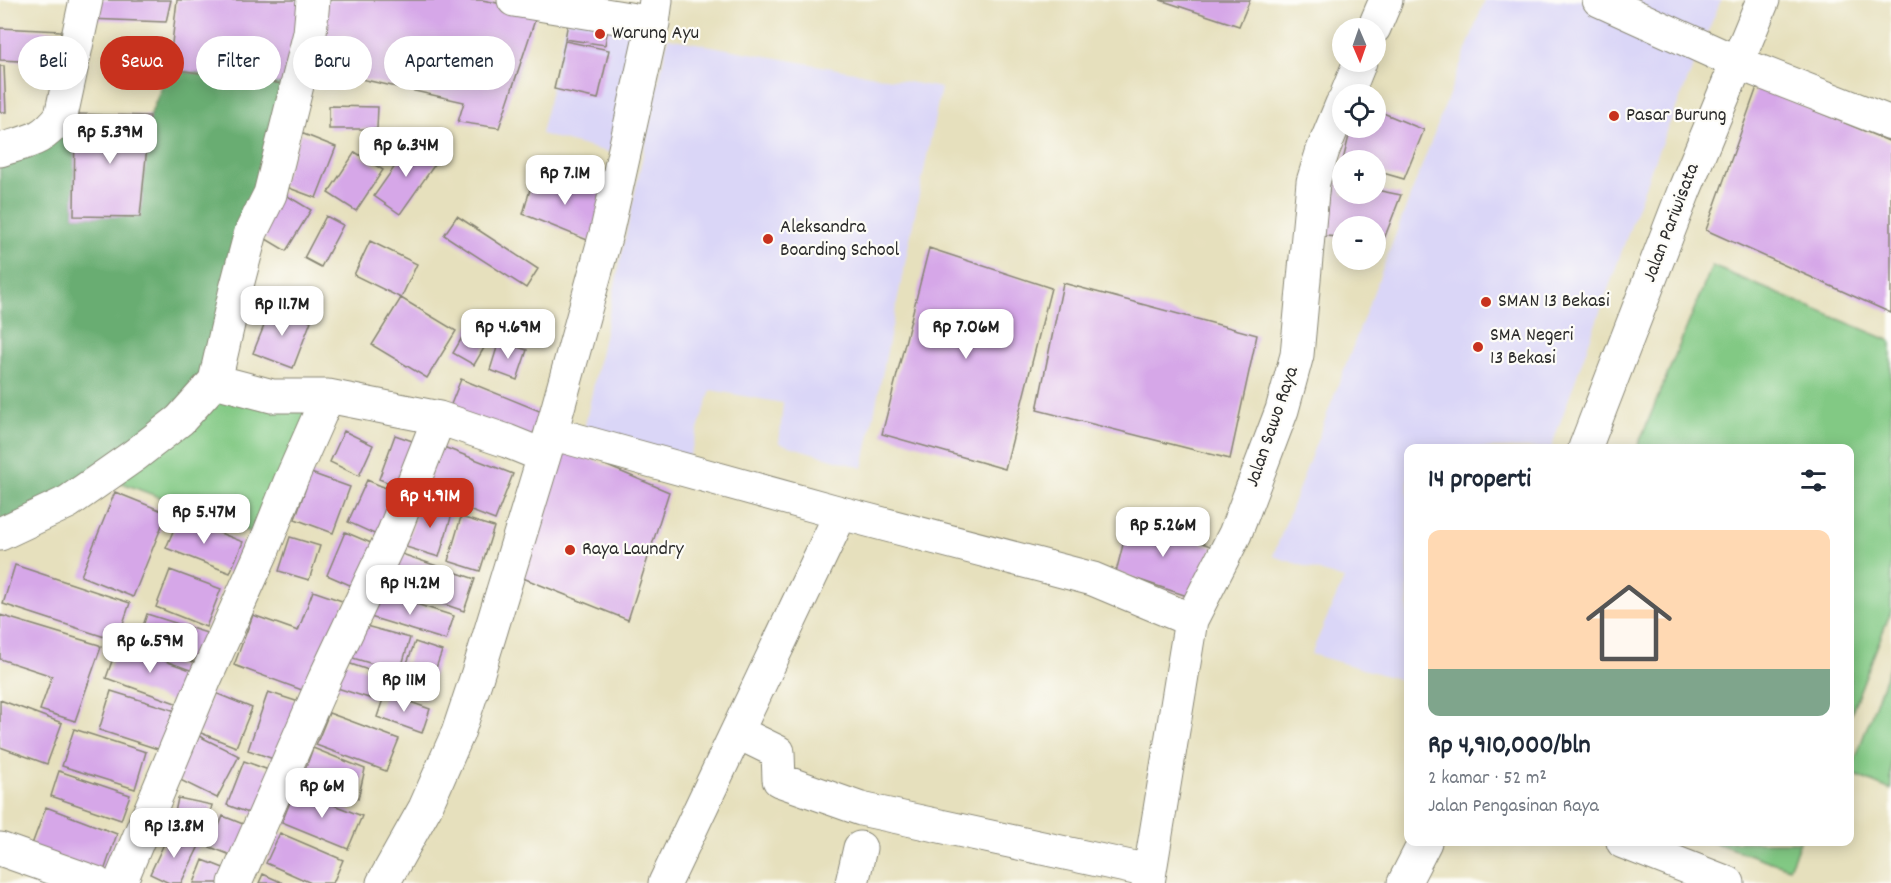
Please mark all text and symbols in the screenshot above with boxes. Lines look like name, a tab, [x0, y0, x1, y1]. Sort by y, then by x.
north arrow	[1332, 18, 1386, 72]
map controls	[1332, 18, 1386, 270]
place label: Warung Ayu	[612, 20, 699, 48]
marker: Warung Ayu	[593, 27, 607, 41]
chip: Beli	[18, 36, 88, 90]
chip: Sewa	[100, 36, 184, 90]
chip: Filter	[196, 36, 281, 90]
chip: Baru	[293, 36, 372, 90]
chip: Apartemen	[384, 36, 515, 90]
button: locate	[1332, 84, 1386, 138]
place label: Pasar Burung	[1626, 102, 1726, 130]
marker: Pasar Burung	[1607, 109, 1621, 123]
pin: Rp 5.39M	[48, 114, 172, 165]
text: Rp 5.39M	[77, 119, 143, 147]
pin: Rp 6.34M	[344, 127, 468, 178]
text: Rp 6.34M	[373, 132, 439, 160]
button: +	[1332, 150, 1386, 204]
pin: Rp 7.1M	[510, 155, 620, 206]
street label: Jalan Pariwisata	[1636, 159, 1708, 286]
text: Rp 7.1M	[540, 160, 590, 188]
place label: Aleksandra Boarding School	[780, 214, 900, 265]
button: −	[1332, 216, 1386, 270]
marker: Aleksandra Boarding School	[761, 232, 775, 246]
pin: Rp 11.7M	[220, 286, 344, 337]
place label: SMAN 13 Bekasi	[1498, 288, 1610, 316]
text: Rp 11.7M	[255, 291, 310, 319]
marker: SMAN 13 Bekasi	[1479, 295, 1493, 309]
pin: Rp 4.69M	[446, 309, 570, 360]
pin: Rp 7.06M	[904, 309, 1028, 360]
text: Rp 4.69M	[475, 314, 541, 342]
text: Rp 7.06M	[933, 314, 999, 342]
place label: SMA Negeri 13 Bekasi	[1490, 322, 1574, 373]
marker: SMA Negeri 13 Bekasi	[1471, 340, 1485, 354]
street label: Jalan Sawo Raya	[1239, 362, 1307, 491]
text: 14 properti	[1428, 462, 1531, 499]
icon: filters	[1797, 464, 1830, 497]
pin: Rp 4.91M	[368, 478, 492, 529]
text: Rp 4.91M	[400, 483, 460, 511]
pin: Rp 5.47M	[142, 494, 266, 545]
text: Rp 5.47M	[172, 499, 236, 527]
pin: Rp 5.26M	[1101, 507, 1225, 558]
text: Rp 5.26M	[1130, 512, 1196, 540]
place label: Raya Laundry	[582, 536, 684, 564]
marker: Raya Laundry	[563, 543, 577, 557]
pin: Rp 14.2M	[348, 565, 472, 616]
icon: home	[1575, 569, 1683, 677]
text: Rp 14.2M	[380, 570, 440, 598]
pin: Rp 6.59M	[88, 623, 212, 674]
text: Rp 6.59M	[117, 628, 183, 656]
pin: Rp 11M	[355, 662, 453, 713]
text: Rp 11M	[382, 667, 426, 695]
text: Rp 4,910,000/bln	[1428, 728, 1590, 765]
text: 2 kamar · 52 m²	[1428, 765, 1547, 793]
pin: Rp 6M	[280, 768, 364, 819]
text: Rp 6M	[299, 773, 345, 801]
text: Jalan Pengasinan Raya	[1428, 793, 1599, 821]
pin: Rp 13.8M	[112, 808, 236, 859]
text: Rp 13.8M	[144, 813, 204, 841]

